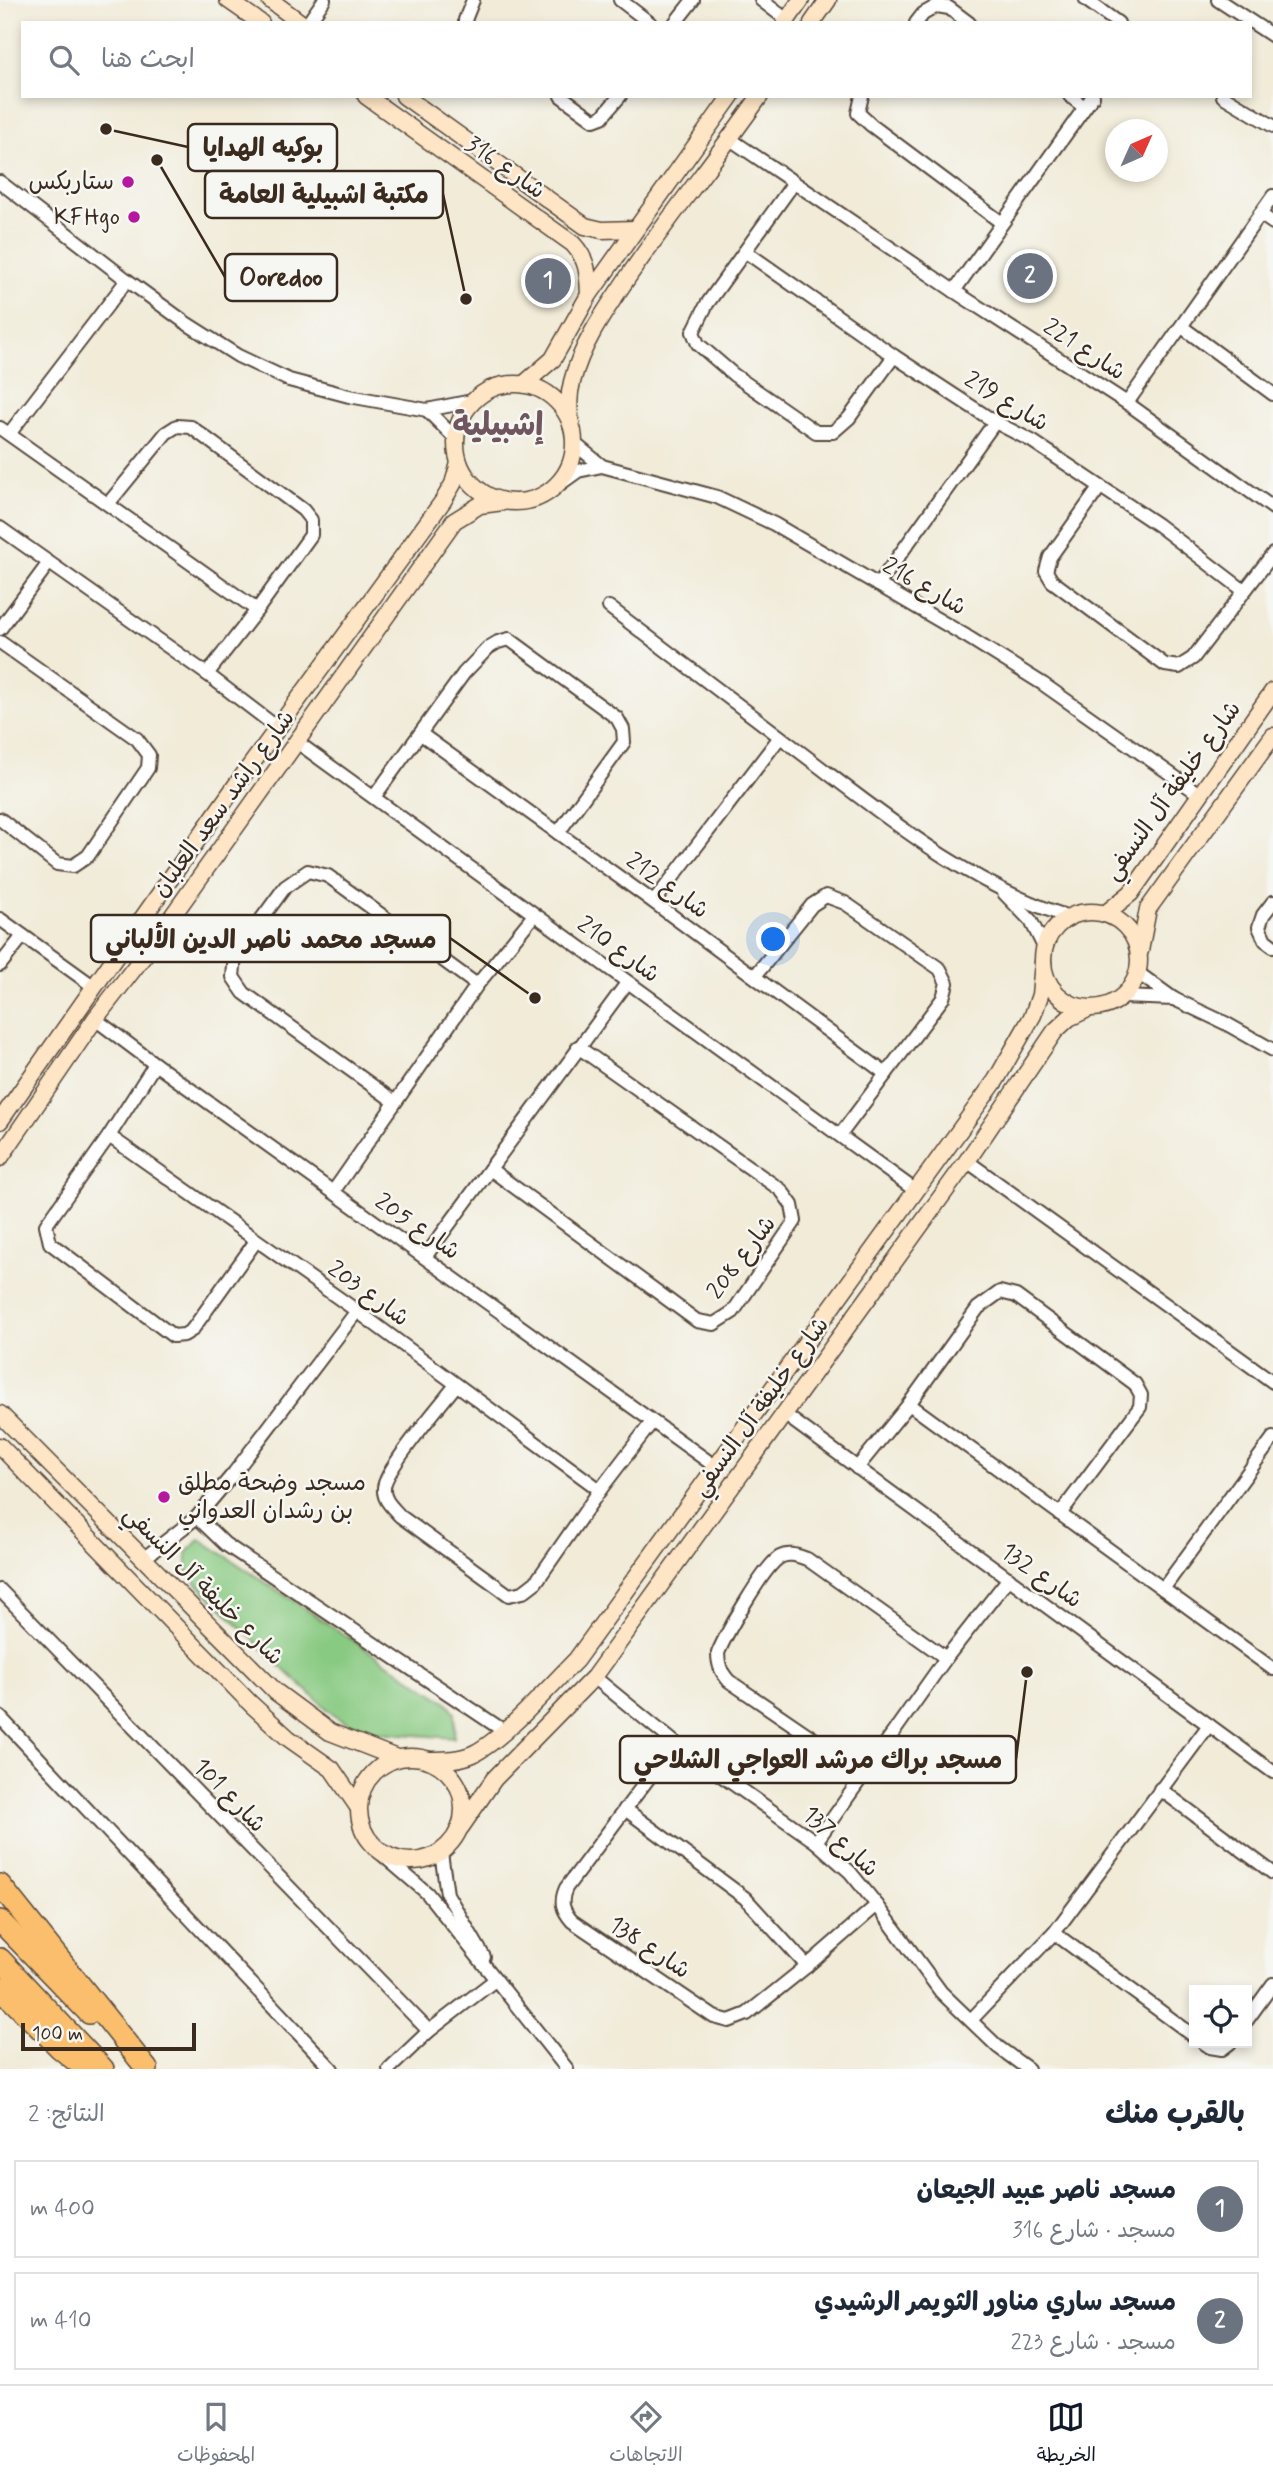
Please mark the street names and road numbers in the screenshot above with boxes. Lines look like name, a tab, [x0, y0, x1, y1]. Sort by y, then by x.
street label: شارع 316	[459, 129, 551, 207]
street label: شارع 221	[1037, 312, 1131, 388]
street label: شارع 219	[958, 365, 1054, 439]
street label: شارع 216	[876, 551, 972, 623]
street label: شارع خليفة آل النسفي	[1097, 695, 1252, 889]
street label: شارع راشد سعد العلبان	[146, 704, 302, 904]
street label: شارع 212	[620, 846, 714, 926]
street label: شارع 210	[570, 910, 666, 990]
street label: شارع 205	[368, 1186, 466, 1268]
street label: شارع 208	[700, 1210, 784, 1306]
street label: شارع 203	[321, 1254, 415, 1334]
street label: شارع خليفة آل النسفي	[685, 1311, 840, 1505]
street label: شارع خليفة آل النسفي	[113, 1499, 290, 1676]
street label: شارع 132	[994, 1536, 1088, 1616]
street label: شارع 101	[186, 1752, 272, 1840]
street label: شارع 137	[795, 1799, 885, 1885]
street label: شارع 138	[602, 1909, 696, 1987]

